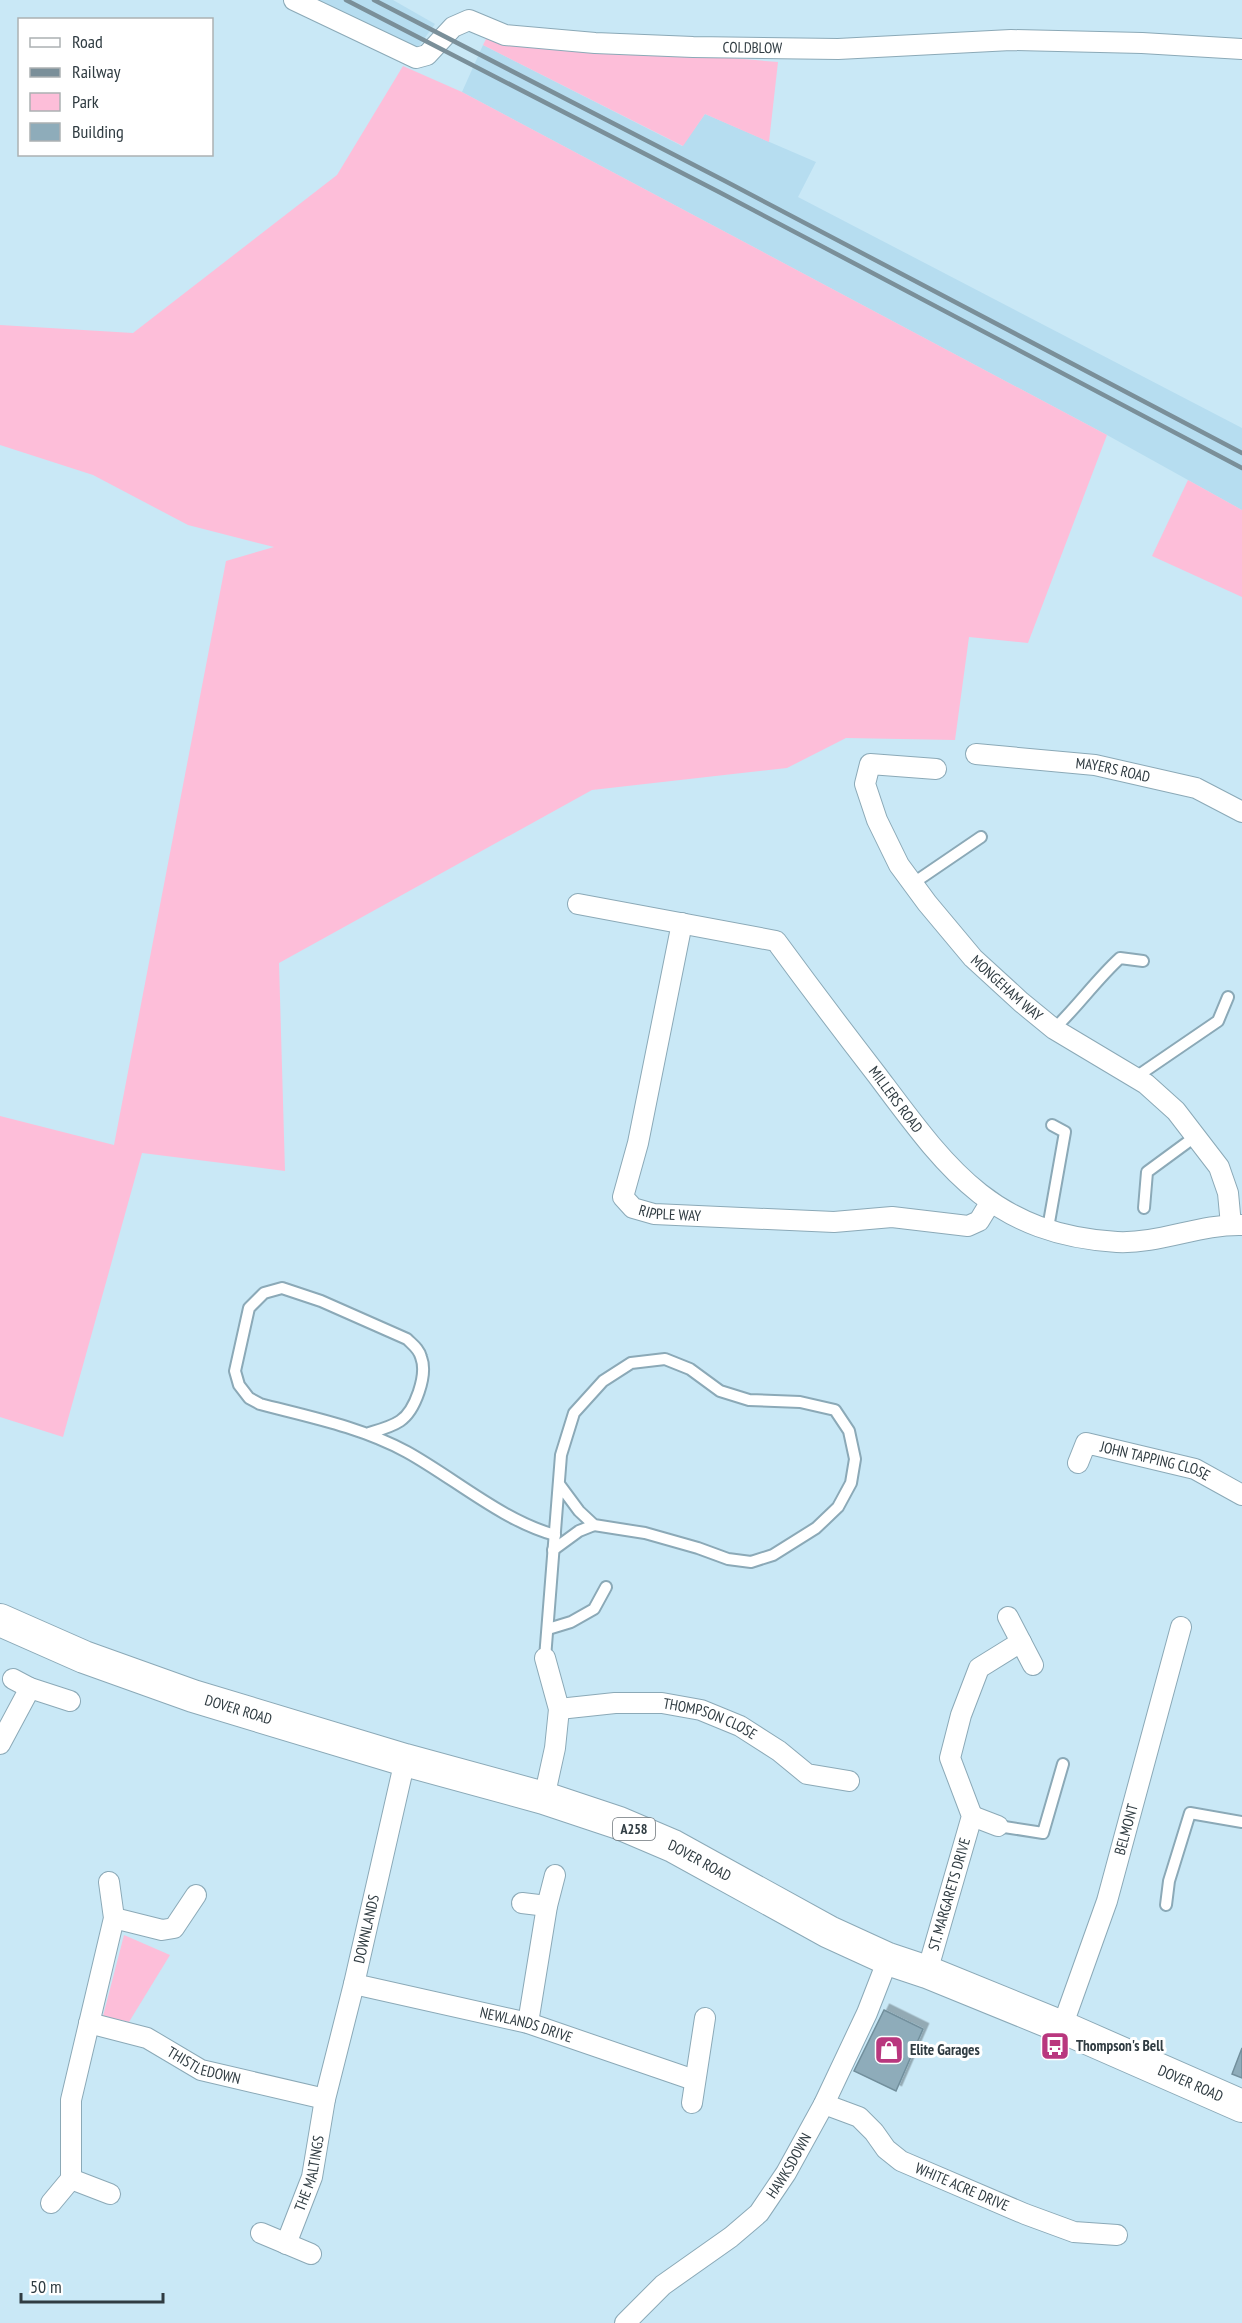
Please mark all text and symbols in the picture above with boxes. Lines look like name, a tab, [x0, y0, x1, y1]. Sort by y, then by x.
legend	[18, 18, 213, 156]
text: Road	[72, 30, 103, 53]
street label: COLDBLOW	[723, 37, 782, 57]
text: Railway	[72, 60, 121, 83]
text: Park	[72, 90, 99, 113]
text: Building	[72, 120, 124, 143]
street label: MAYERS ROAD	[1075, 753, 1152, 786]
street label: MONGEHAM WAY	[967, 951, 1047, 1025]
street label: MILLERS ROAD	[865, 1062, 927, 1136]
street label: RIPPLE WAY	[637, 1200, 702, 1225]
street label: JOHN TAPPING CLOSE	[1098, 1437, 1214, 1485]
street label: DOVER ROAD	[203, 1690, 275, 1728]
street label: THOMPSON CLOSE	[662, 1693, 761, 1743]
street label: BELMONT	[1110, 1801, 1142, 1857]
road number: A258	[613, 1818, 655, 1840]
street label: DOVER ROAD	[665, 1835, 735, 1885]
street label: ST. MARGARETS DRIVE	[924, 1835, 974, 1953]
street label: DOWNLANDS	[349, 1893, 383, 1965]
street label: NEWLANDS DRIVE	[478, 2002, 575, 2047]
bus stop icon: Thompson's Bell	[1039, 2030, 1071, 2062]
shop icon: Elite Garages	[873, 2034, 905, 2066]
place label: Thompson's Bell	[1076, 2036, 1164, 2055]
place label: Elite Garages	[910, 2040, 980, 2059]
street label: THISTLEDOWN	[164, 2042, 243, 2088]
street label: DOVER ROAD	[1155, 2060, 1226, 2106]
street label: HAWKSDOWN	[762, 2129, 815, 2202]
street label: THE MALTINGS	[290, 2134, 328, 2214]
street label: WHITE ACRE DRIVE	[913, 2158, 1012, 2215]
scale bar	[21, 2266, 164, 2304]
text: 50 m	[30, 2275, 62, 2298]

